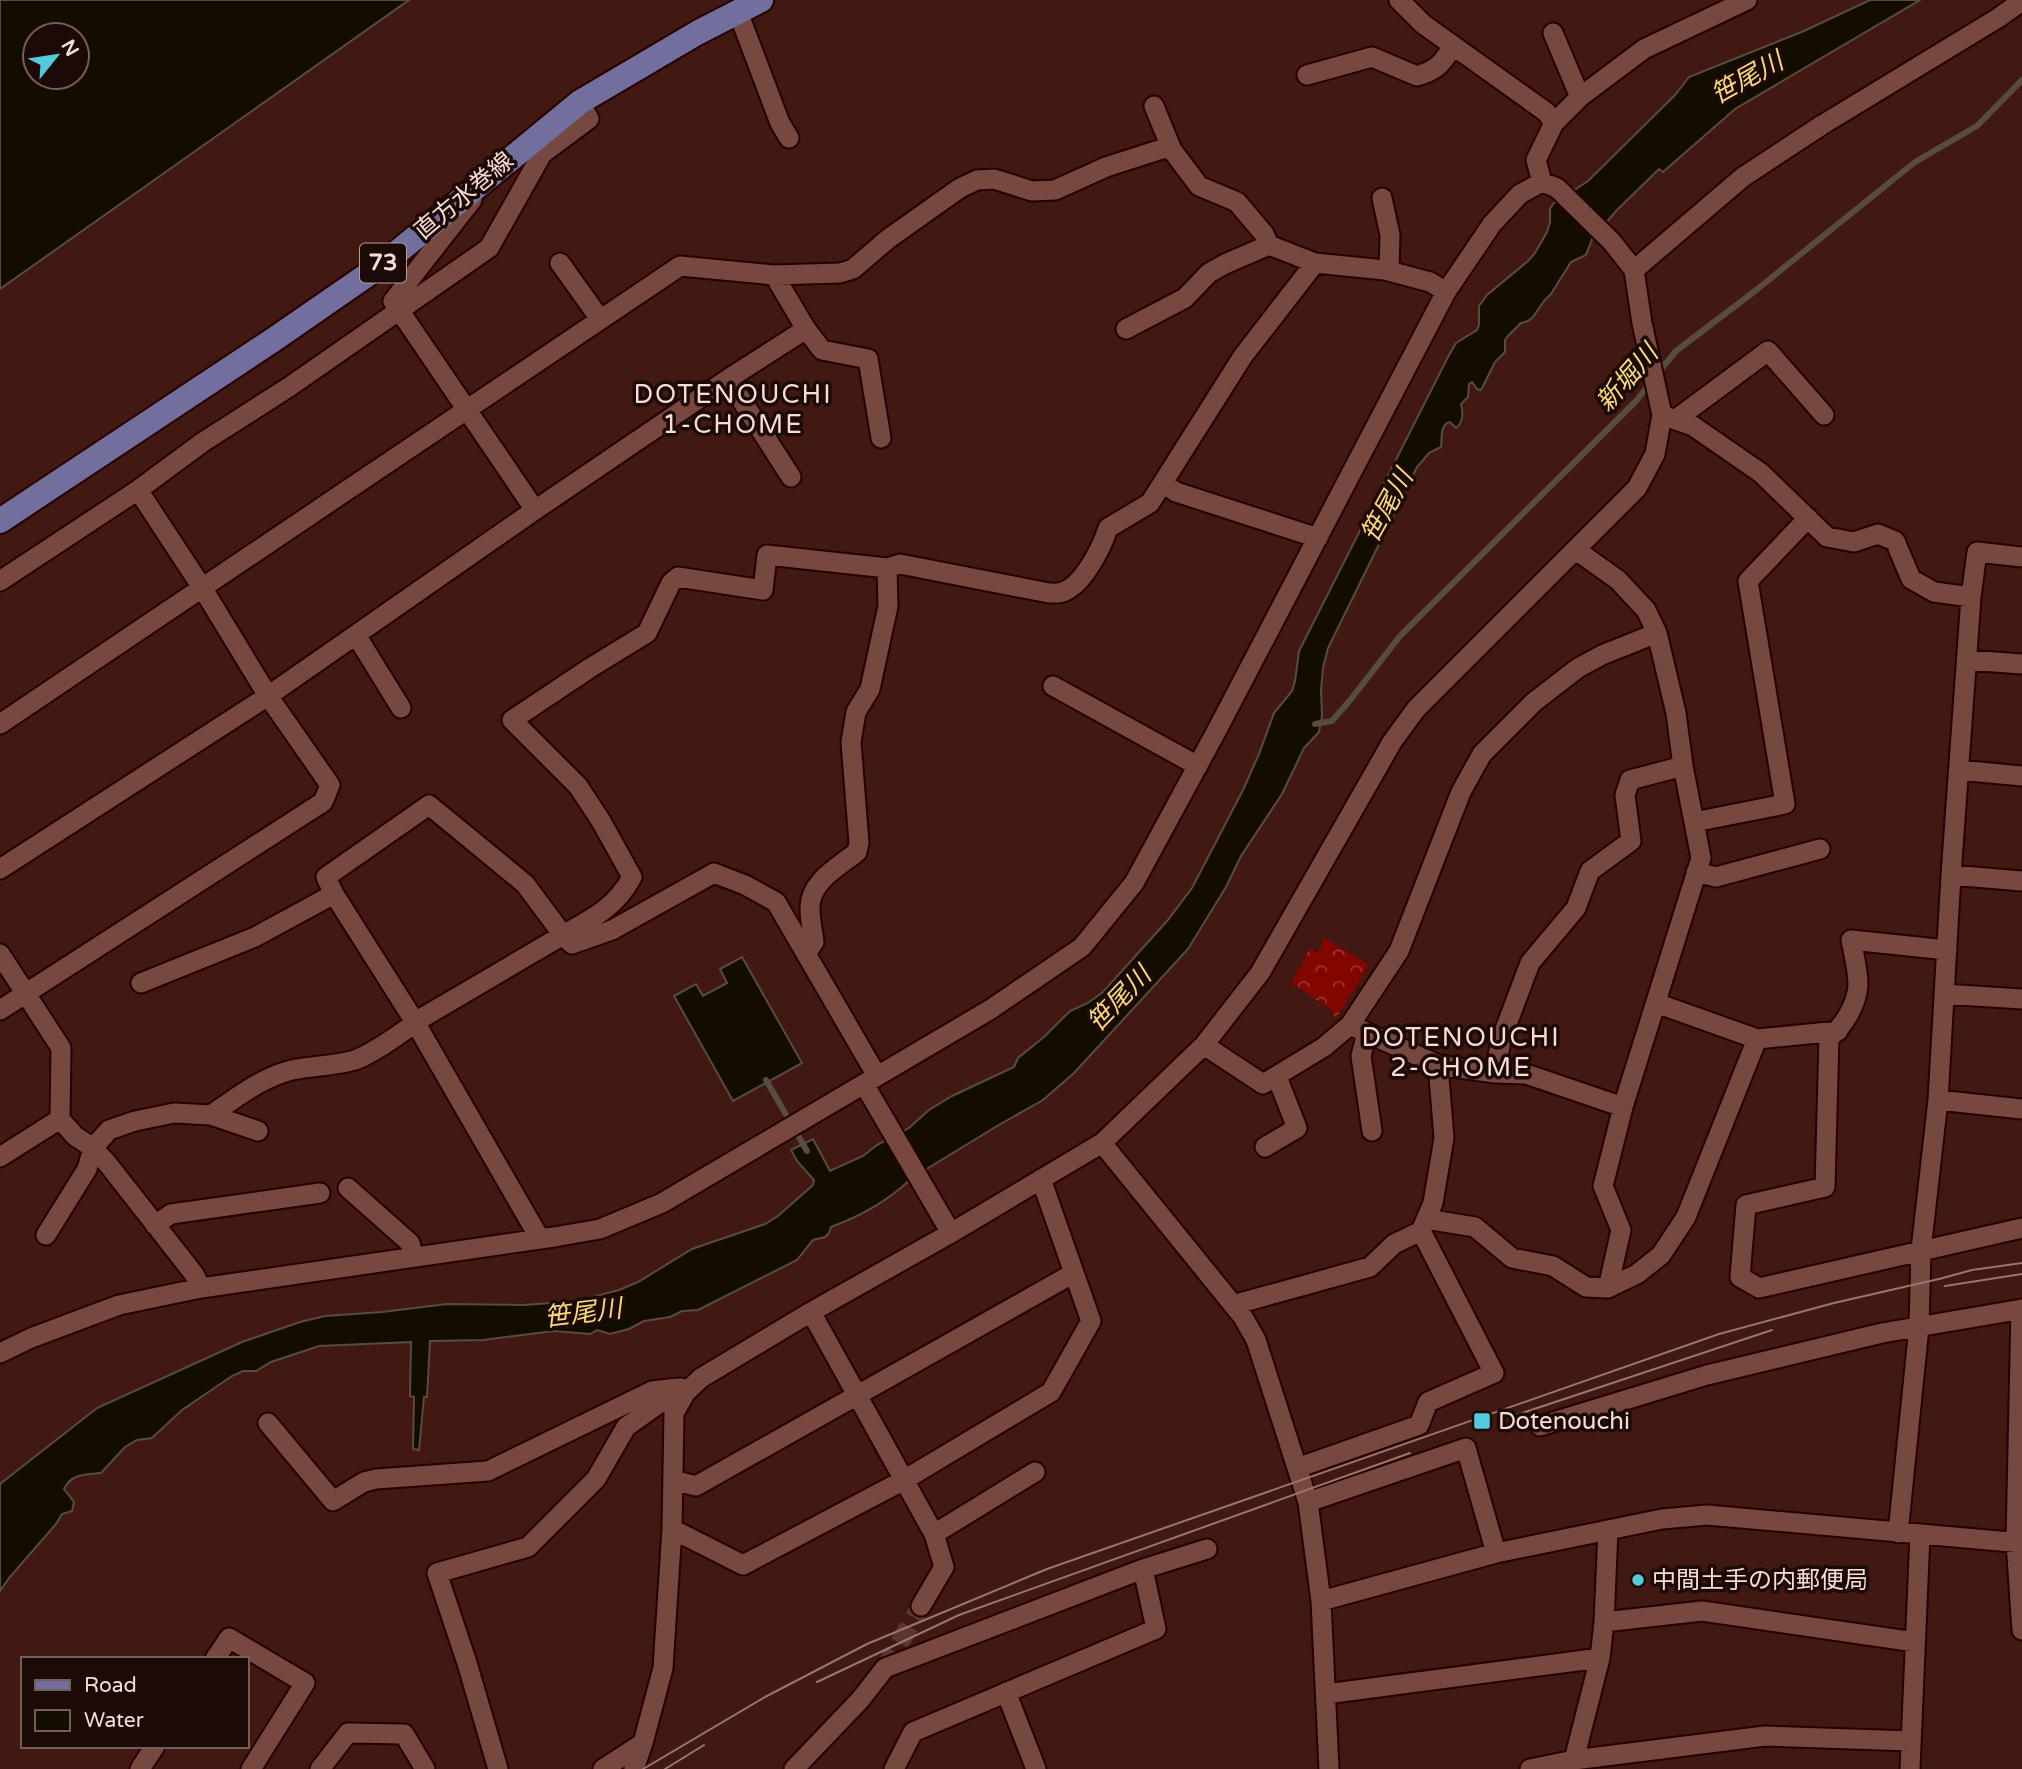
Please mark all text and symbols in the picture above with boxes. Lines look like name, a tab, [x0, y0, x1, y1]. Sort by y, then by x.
north arrow	[21, 21, 91, 91]
text: N	[57, 36, 83, 60]
water label: 笹尾川	[1705, 44, 1791, 110]
street label: 直方水巻線	[409, 146, 519, 246]
road number: 73	[360, 244, 406, 282]
water label: 新堀川	[1590, 336, 1666, 418]
district label: DOTENOUCHI 1-CHOME	[633, 379, 833, 440]
water label: 笹尾川	[1355, 462, 1421, 548]
water label: 笹尾川	[1081, 958, 1159, 1038]
district label: DOTENOUCHI 2-CHOME	[1361, 1022, 1561, 1083]
water label: 笹尾川	[542, 1292, 627, 1333]
place label: Dotenouchi	[1498, 1407, 1630, 1436]
marker: Dotenouchi	[1472, 1411, 1492, 1431]
place label: 中間土手の内郵便局	[1652, 1566, 1868, 1595]
marker: 中間土手の内郵便局	[1630, 1572, 1646, 1588]
legend	[21, 1657, 248, 1748]
text: Road	[84, 1673, 137, 1698]
text: Water	[84, 1708, 144, 1733]

